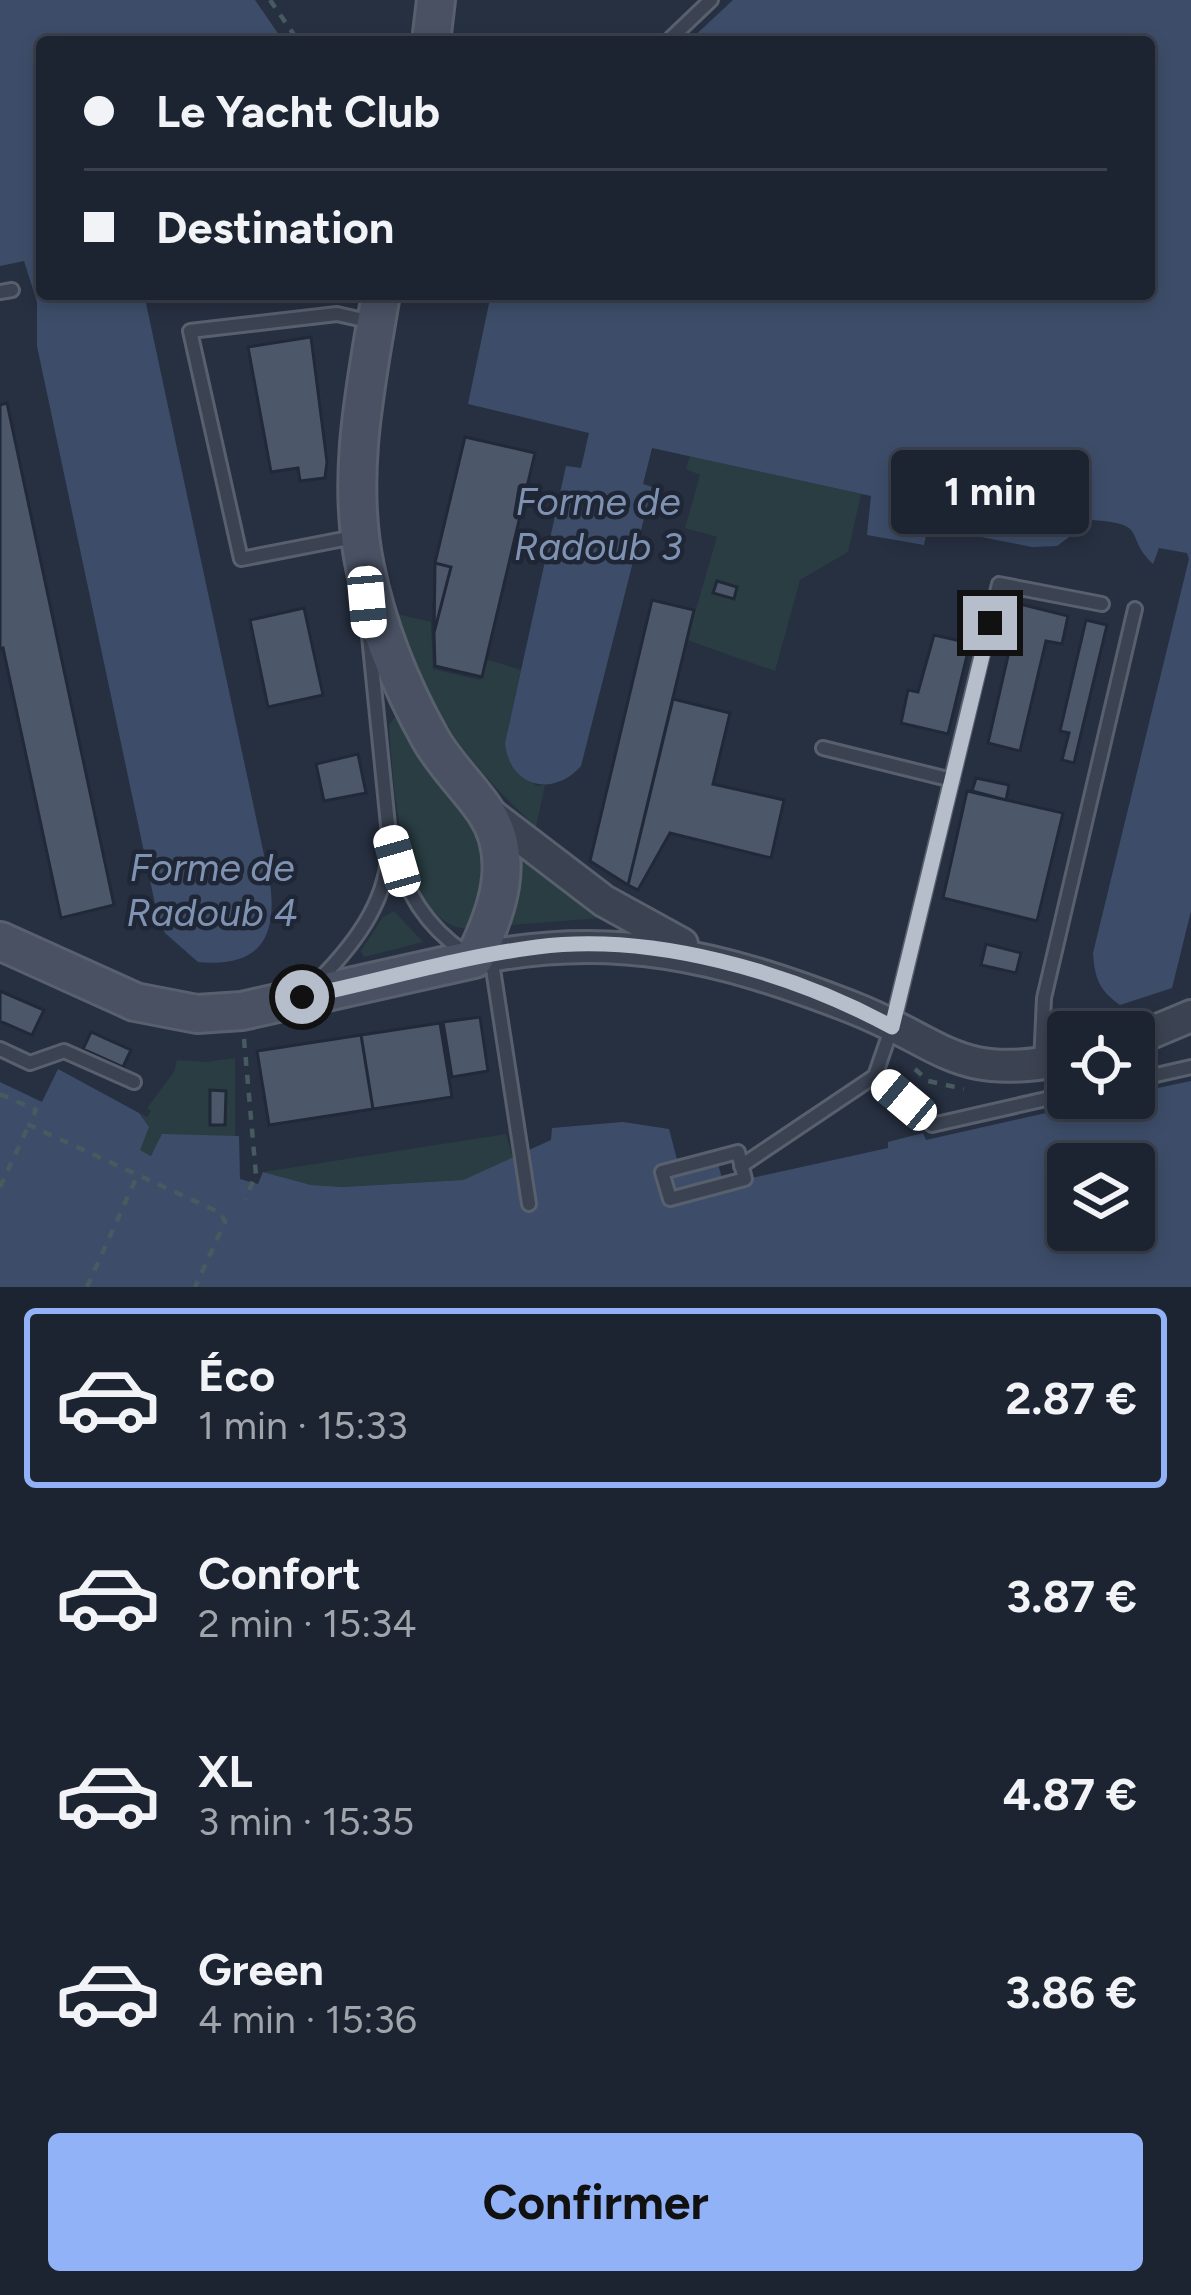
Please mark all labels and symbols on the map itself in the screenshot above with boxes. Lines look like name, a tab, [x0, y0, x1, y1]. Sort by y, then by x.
callout: 1 min	[891, 449, 1089, 533]
water label: Forme de Radoub 3	[514, 478, 682, 570]
car	[346, 565, 388, 639]
route end	[963, 596, 1017, 650]
car	[370, 821, 424, 901]
water label: Forme de Radoub 4	[126, 844, 298, 936]
route start	[275, 970, 329, 1024]
car	[865, 1063, 943, 1137]

